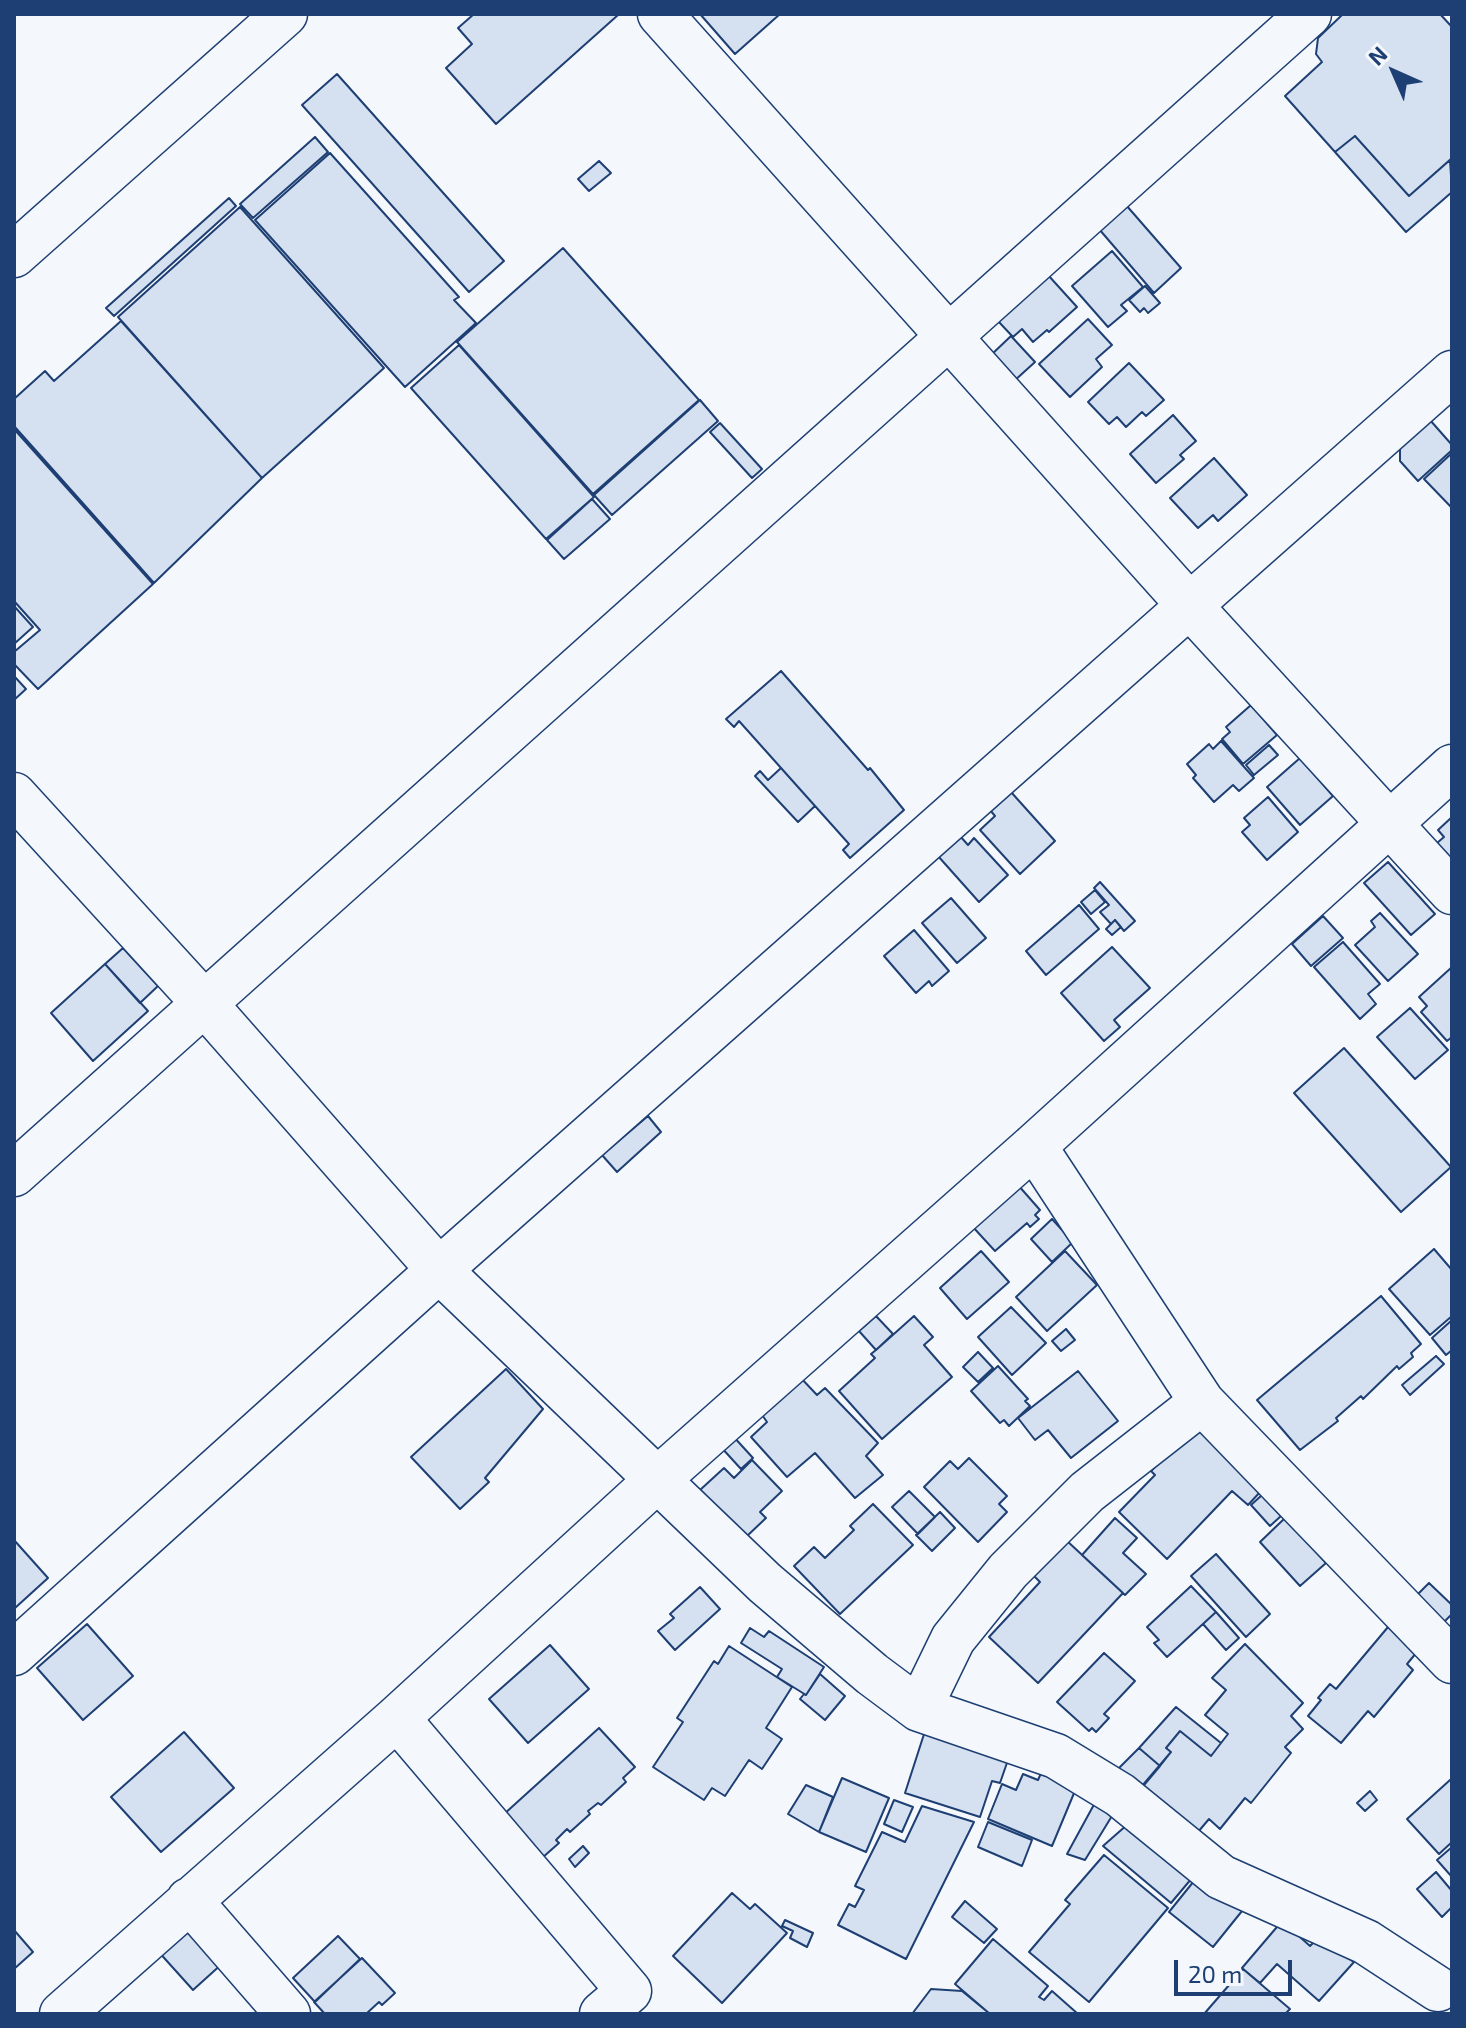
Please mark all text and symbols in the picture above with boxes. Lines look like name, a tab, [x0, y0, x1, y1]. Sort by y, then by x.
north arrow	[1354, 32, 1434, 112]
text: N	[1362, 40, 1392, 70]
scale bar	[1178, 1944, 1296, 1994]
text: 20 m	[1188, 1959, 1242, 1988]

